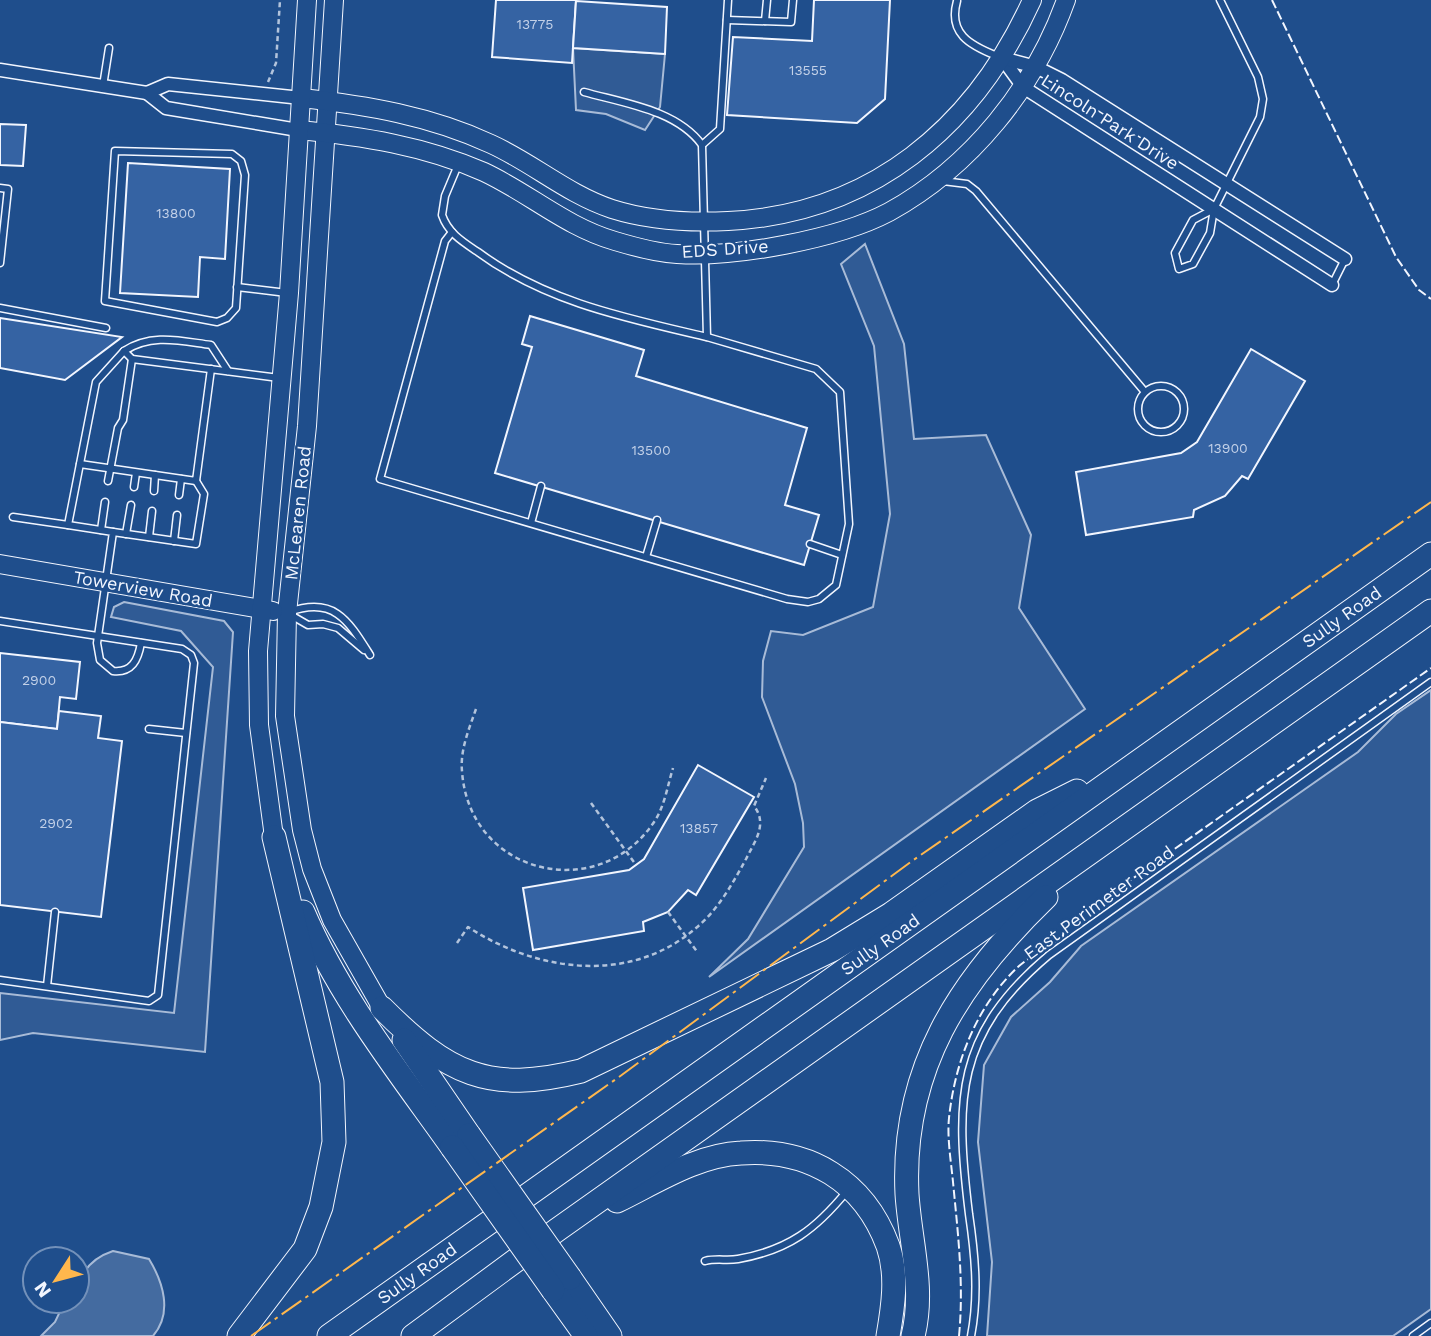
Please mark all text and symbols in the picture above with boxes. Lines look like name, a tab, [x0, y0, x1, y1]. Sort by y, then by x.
house number: 13775	[517, 16, 553, 32]
house number: 13555	[789, 62, 827, 78]
street label: Lincoln Park Drive	[1038, 69, 1183, 174]
house number: 13800	[156, 205, 196, 221]
street label: EDS Drive	[681, 235, 769, 262]
house number: 13900	[1208, 440, 1248, 456]
house number: 13500	[631, 442, 671, 458]
street label: McLearen Road	[280, 445, 315, 581]
street label: Towerview Road	[72, 566, 214, 611]
street label: Sully Road	[1298, 582, 1385, 652]
house number: 2900	[22, 672, 56, 688]
house number: 2902	[39, 815, 73, 831]
house number: 13857	[680, 820, 718, 836]
street label: East Perimeter Road	[1020, 841, 1178, 964]
street label: Sully Road	[836, 909, 924, 980]
street label: Sully Road	[373, 1238, 460, 1308]
north arrow	[21, 1245, 91, 1315]
text: N	[29, 1277, 56, 1302]

